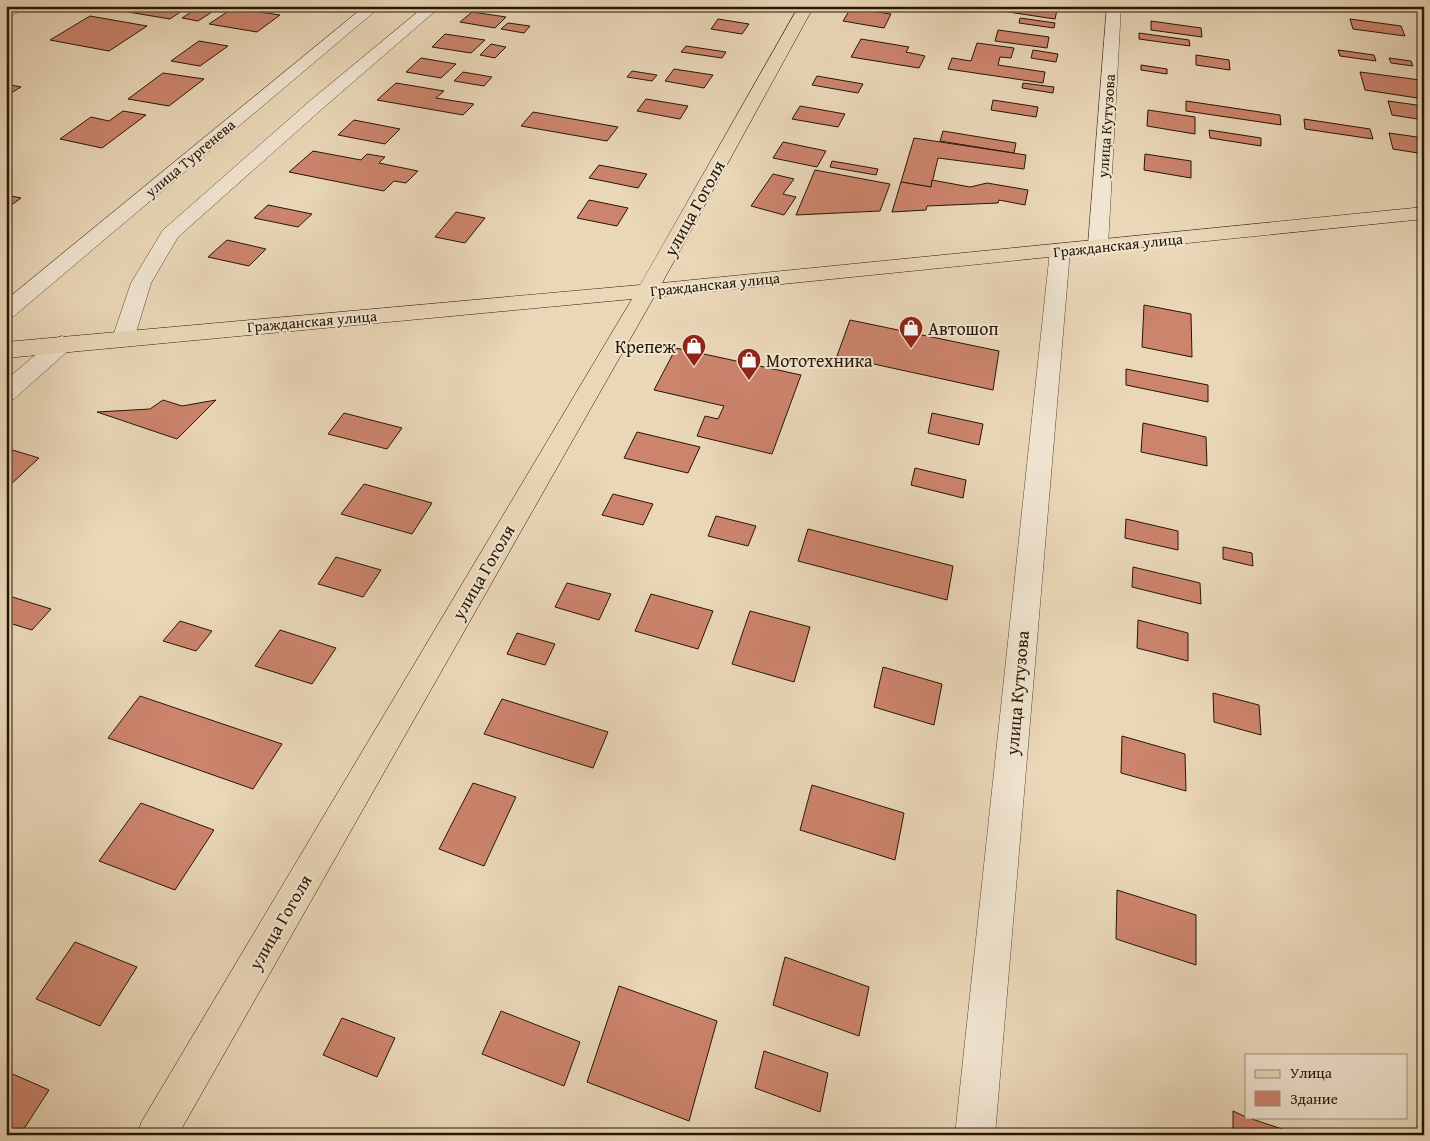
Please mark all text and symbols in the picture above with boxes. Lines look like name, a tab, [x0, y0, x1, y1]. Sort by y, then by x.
street label: улица Кутузова	[1092, 72, 1120, 180]
street label: улица Тургенева	[140, 114, 240, 203]
street label: улица Гоголя	[656, 155, 732, 262]
street label: Гражданская улица	[1052, 228, 1185, 262]
street label: Гражданская улица	[649, 267, 782, 301]
street label: Гражданская улица	[246, 305, 379, 337]
shop icon: Автошоп	[898, 315, 924, 349]
place label: Автошоп	[928, 315, 999, 342]
place label: Крепеж	[615, 333, 677, 360]
shop icon: Крепеж	[681, 333, 707, 367]
shop icon: Мототехника	[736, 347, 762, 381]
place label: Мототехника	[766, 347, 873, 374]
street label: улица Гоголя	[444, 519, 521, 626]
street label: улица Кутузова	[998, 629, 1036, 757]
street label: улица Гоголя	[241, 869, 318, 976]
legend	[1245, 1054, 1408, 1118]
text: Улица	[1290, 1062, 1333, 1083]
text: Здание	[1290, 1088, 1338, 1109]

